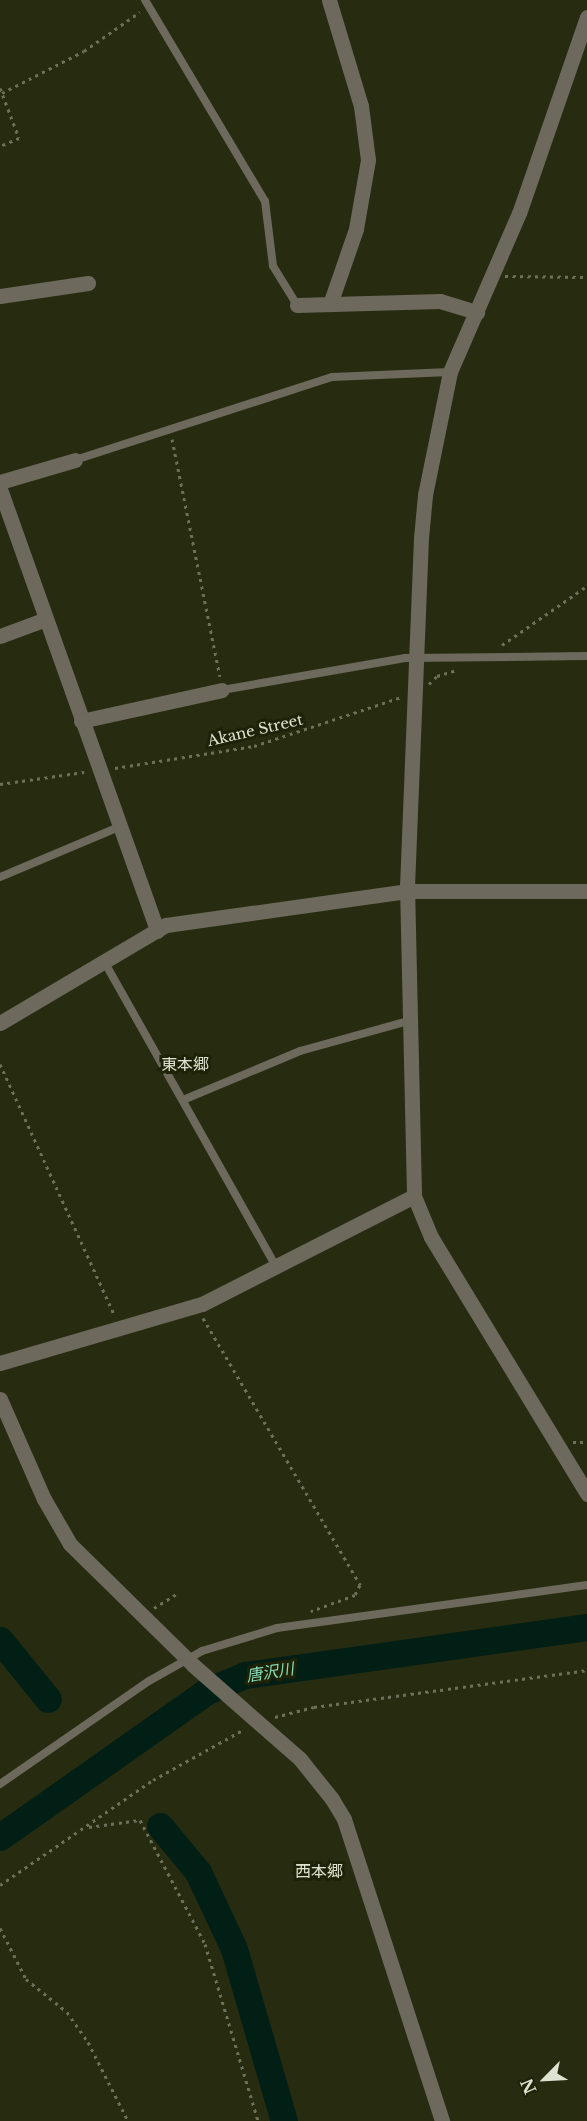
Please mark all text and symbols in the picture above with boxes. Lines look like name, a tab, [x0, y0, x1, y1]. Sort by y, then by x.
street label: Akane Street	[205, 710, 305, 750]
district label: 東本郷	[161, 1054, 209, 1074]
water label: 唐沢川	[245, 1659, 295, 1685]
district label: 西本郷	[295, 1861, 343, 1881]
north arrow	[515, 2049, 575, 2109]
text: N	[516, 2075, 541, 2097]

